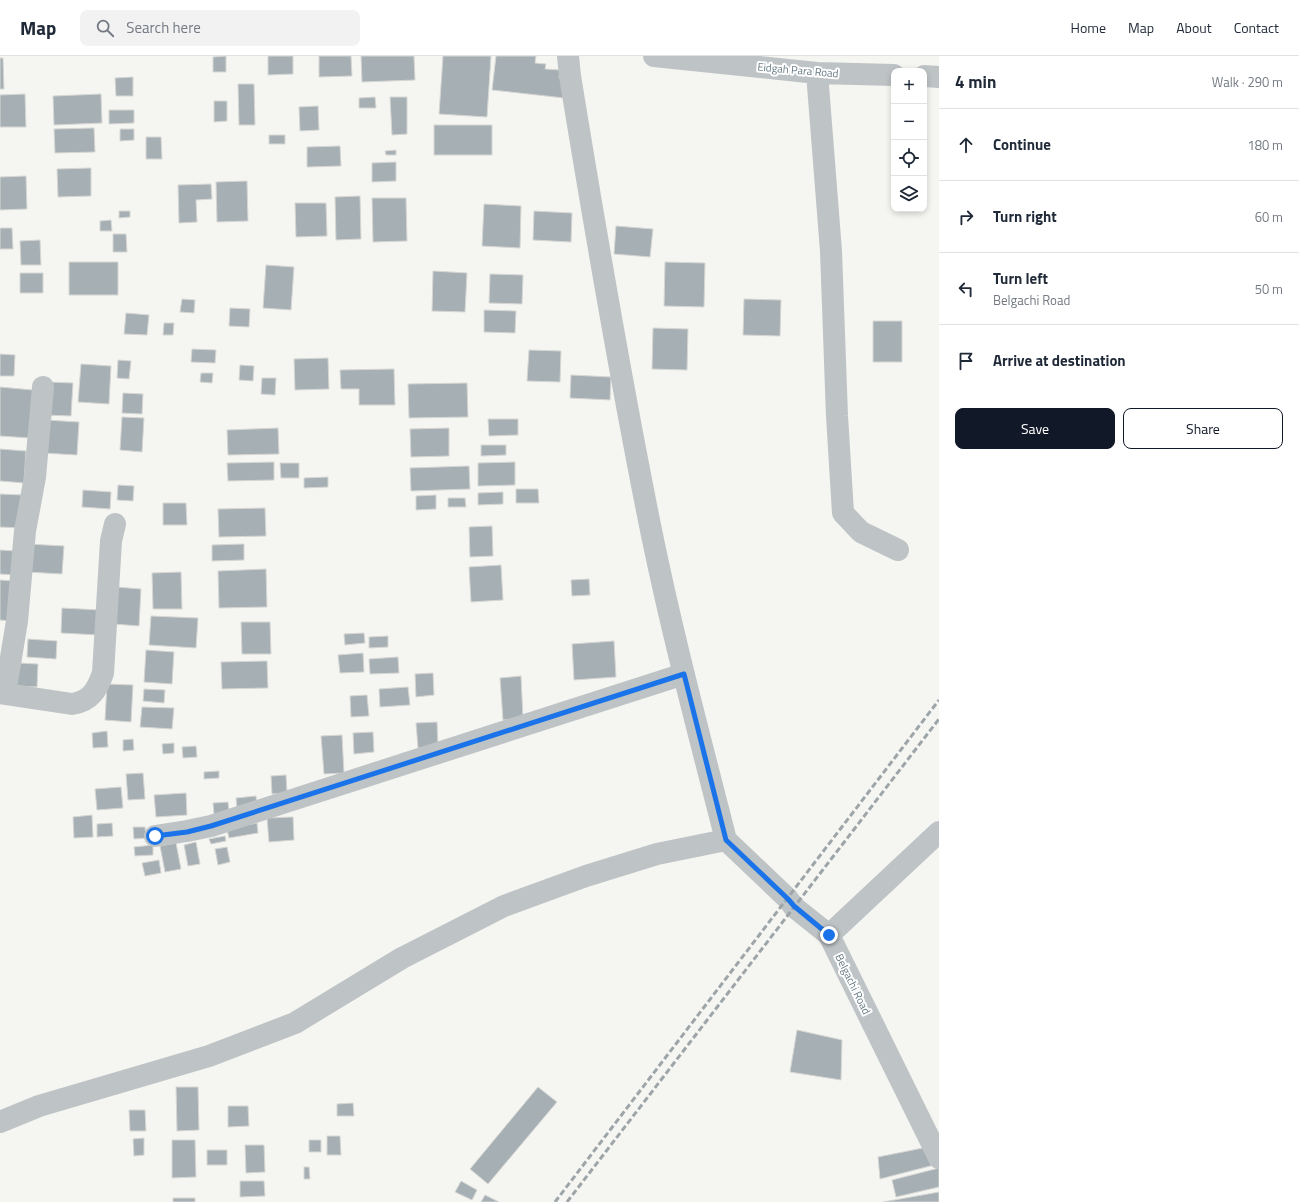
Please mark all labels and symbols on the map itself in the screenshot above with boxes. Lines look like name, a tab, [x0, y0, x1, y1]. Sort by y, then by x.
street label: Eidgah Para Road	[757, 58, 839, 82]
route start	[146, 827, 164, 845]
route end	[820, 926, 838, 944]
street label: Belgachi Road	[831, 951, 875, 1017]

